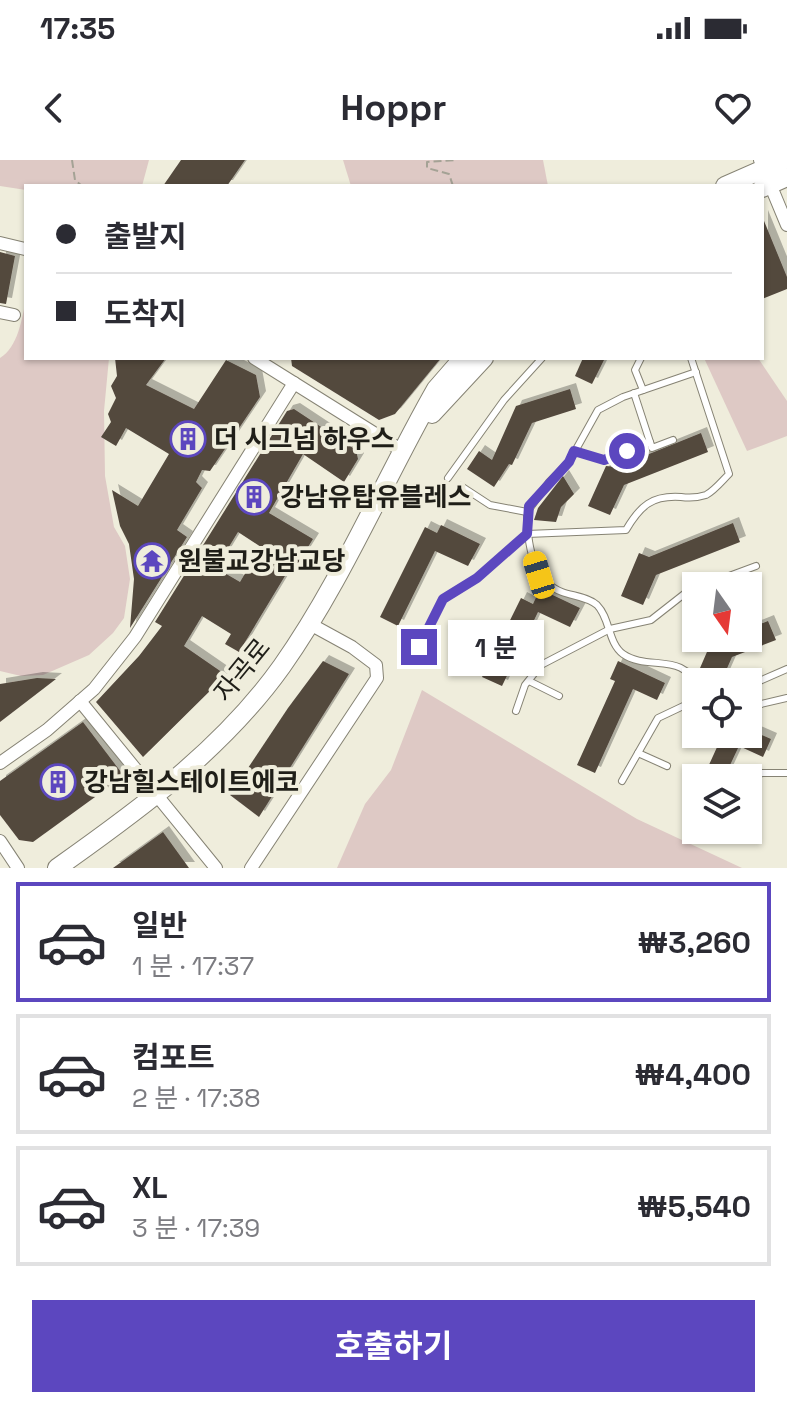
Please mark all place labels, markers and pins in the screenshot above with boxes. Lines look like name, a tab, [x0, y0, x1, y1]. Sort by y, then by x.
building icon: 더 시그넘 하우스	[169, 420, 207, 458]
place label: 더 시그넘 하우스	[214, 422, 395, 456]
building icon: 강남유탑유블레스	[235, 478, 273, 516]
place label: 강남유탑유블레스	[280, 480, 471, 514]
temple icon: 원불교강남교당	[133, 542, 171, 580]
place label: 원불교강남교당	[178, 544, 346, 578]
building icon: 강남힐스테이트에코	[39, 763, 77, 801]
place label: 강남힐스테이트에코	[84, 765, 299, 799]

